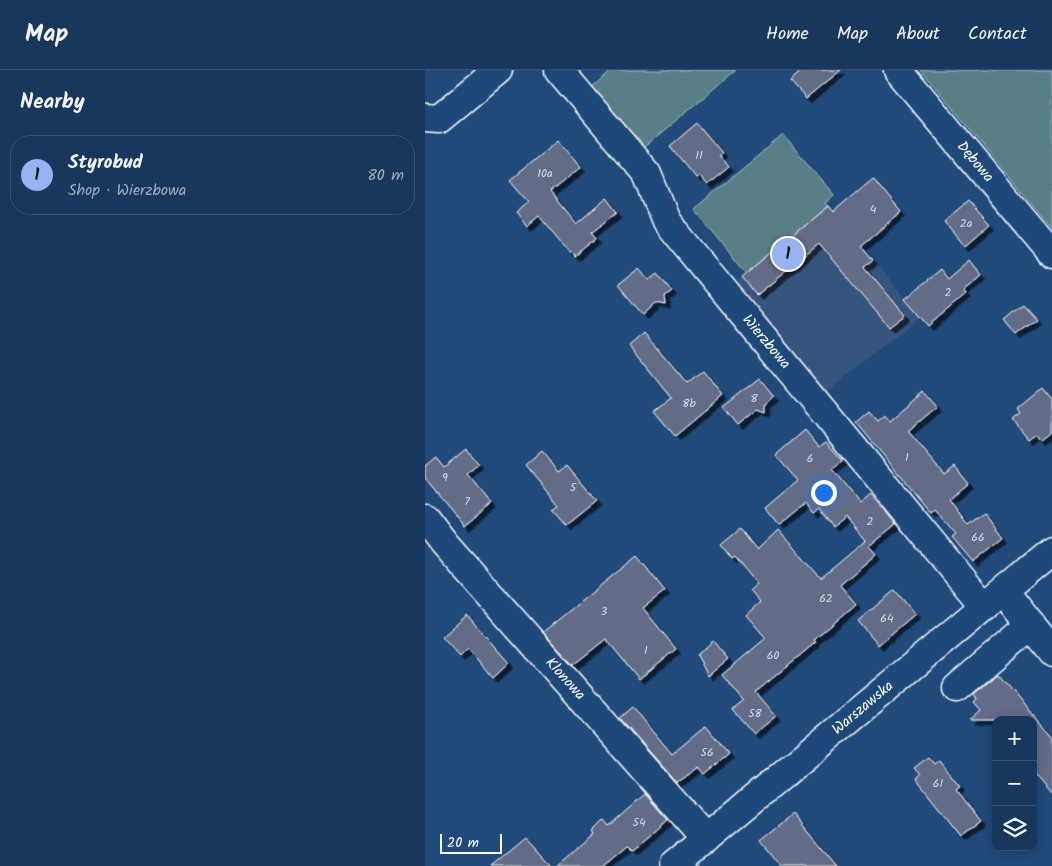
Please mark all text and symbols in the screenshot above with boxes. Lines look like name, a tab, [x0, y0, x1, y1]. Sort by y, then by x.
text: Map	[25, 15, 68, 54]
text: Home	[766, 20, 809, 49]
text: Map	[837, 20, 868, 49]
text: About	[896, 20, 940, 49]
text: Contact	[968, 20, 1027, 49]
text: Nearby	[20, 86, 85, 119]
street label: Dębowa	[950, 136, 1000, 188]
house number: 11	[695, 146, 703, 165]
text: Styrobud	[68, 148, 143, 178]
text: 1	[35, 163, 39, 188]
text: 80 m	[367, 163, 404, 188]
house number: 10a	[537, 164, 553, 183]
text: Shop · Wierzbowa	[68, 178, 186, 203]
house number: 4	[870, 200, 877, 219]
house number: 2a	[960, 214, 973, 233]
pin: 1	[772, 235, 804, 273]
house number: 2	[945, 283, 952, 302]
street label: Wierzbowa	[736, 309, 796, 375]
house number: 8	[750, 389, 758, 408]
house number: 8b	[682, 394, 696, 413]
house number: 1	[905, 448, 909, 467]
house number: 6	[807, 449, 813, 468]
house number: 9	[442, 468, 448, 487]
house number: 5	[570, 478, 578, 497]
your location	[811, 480, 837, 506]
house number: 7	[464, 492, 470, 511]
house number: 2	[867, 512, 874, 531]
house number: 66	[971, 528, 985, 547]
house number: 62	[819, 589, 833, 608]
house number: 3	[601, 602, 608, 621]
house number: 64	[880, 609, 894, 628]
house number: 1	[644, 641, 648, 660]
house number: 60	[767, 646, 779, 665]
street label: Klonowa	[539, 652, 591, 706]
street label: Warszawska	[827, 675, 899, 741]
house number: 58	[748, 704, 763, 723]
map controls	[992, 716, 1037, 851]
button: +	[992, 716, 1037, 761]
house number: 56	[700, 743, 714, 762]
button: −	[992, 761, 1037, 806]
house number: 61	[933, 774, 943, 793]
button: layers	[992, 806, 1037, 851]
house number: 54	[632, 813, 646, 832]
scale bar	[440, 831, 503, 854]
text: 20 m	[447, 832, 479, 854]

